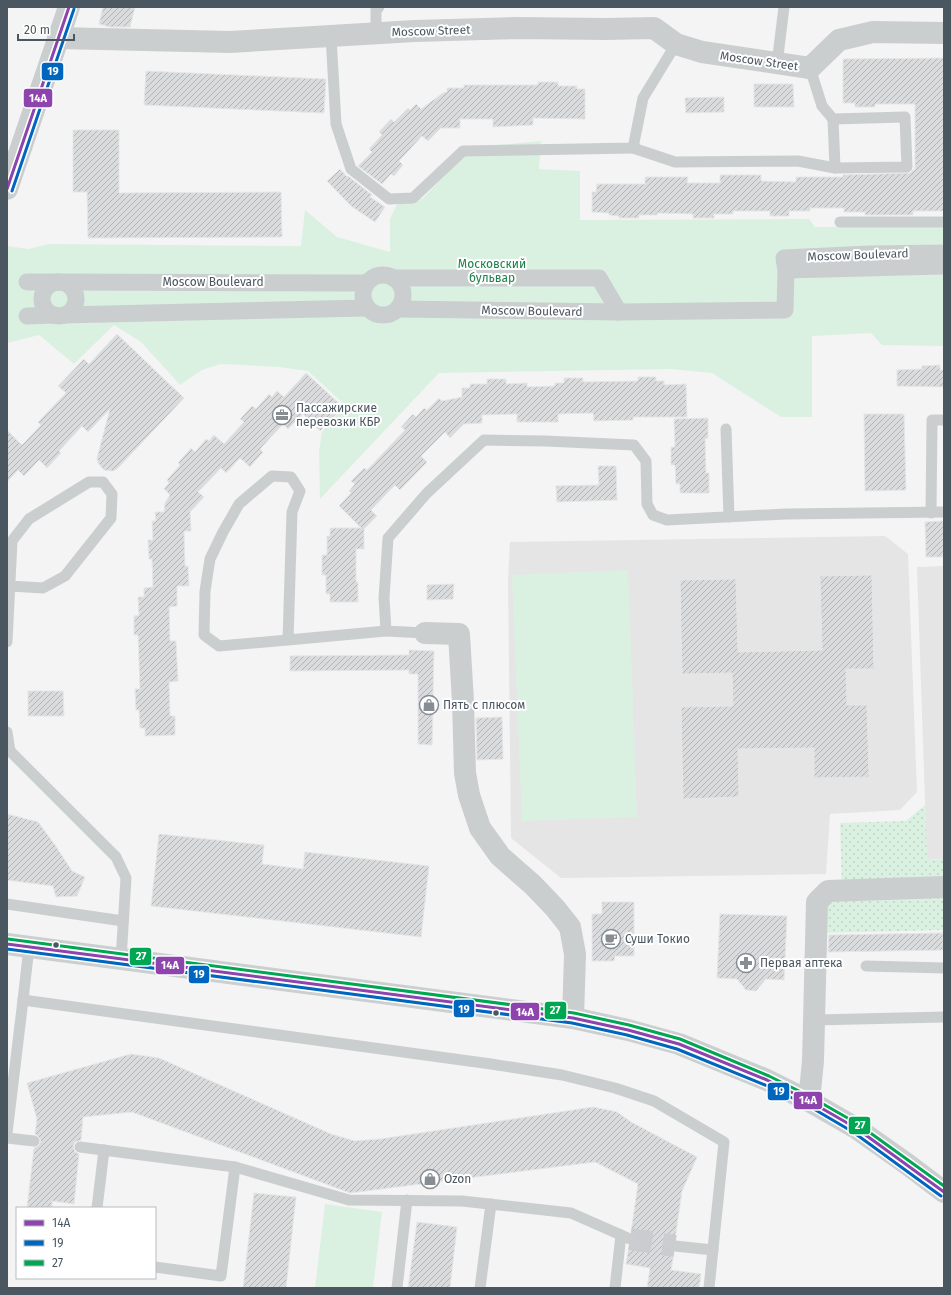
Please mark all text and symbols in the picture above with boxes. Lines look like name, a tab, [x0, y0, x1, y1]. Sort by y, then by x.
scale bar	[18, 16, 74, 42]
text: 20 m	[24, 23, 50, 37]
street label: Moscow Street	[391, 23, 471, 39]
street label: Moscow Street	[719, 49, 800, 74]
line badge: 19	[41, 62, 64, 81]
text: 19	[47, 65, 59, 78]
line badge: 14А	[23, 88, 53, 108]
text: 14А	[29, 92, 47, 105]
street label: Moscow Boulevard	[807, 246, 909, 264]
park label: Московский бульвар	[458, 257, 526, 285]
street label: Moscow Boulevard	[162, 275, 264, 289]
street label: Moscow Boulevard	[481, 303, 583, 319]
place label: Пассажирские перевозки КБР	[296, 401, 380, 429]
office icon: Пассажирские перевозки КБР	[271, 404, 293, 426]
shop icon: Пять с плюсом	[418, 694, 440, 716]
place label: Пять с плюсом	[443, 698, 525, 712]
cafe icon: Суши Токио	[600, 928, 622, 950]
place label: Суши Токио	[625, 932, 690, 946]
unlabelled marker	[51, 940, 61, 950]
line badge: 27	[129, 947, 152, 966]
text: 27	[136, 950, 146, 963]
pharmacy icon: Первая аптека	[735, 952, 757, 974]
line badge: 14А	[155, 956, 185, 975]
place label: Первая аптека	[760, 956, 843, 970]
text: 14А	[161, 959, 179, 972]
line badge: 19	[188, 965, 210, 984]
text: 19	[193, 968, 205, 981]
line badge: 19	[453, 999, 475, 1018]
line badge: 27	[544, 1001, 567, 1020]
line badge: 14А	[510, 1002, 540, 1021]
text: 19	[458, 1003, 470, 1016]
text: 27	[550, 1004, 560, 1017]
text: 14А	[516, 1006, 534, 1019]
unlabelled marker	[491, 1008, 501, 1018]
line badge: 19	[767, 1082, 790, 1101]
text: 19	[773, 1085, 785, 1098]
line badge: 14А	[793, 1091, 823, 1110]
text: 14А	[799, 1094, 817, 1107]
line badge: 27	[848, 1116, 871, 1135]
text: 27	[855, 1119, 865, 1132]
shop icon: Ozon	[419, 1168, 441, 1190]
place label: Ozon	[444, 1172, 471, 1186]
legend	[16, 1207, 156, 1279]
text: 14А	[52, 1216, 71, 1230]
text: 19	[52, 1236, 64, 1250]
text: 27	[52, 1256, 63, 1270]

